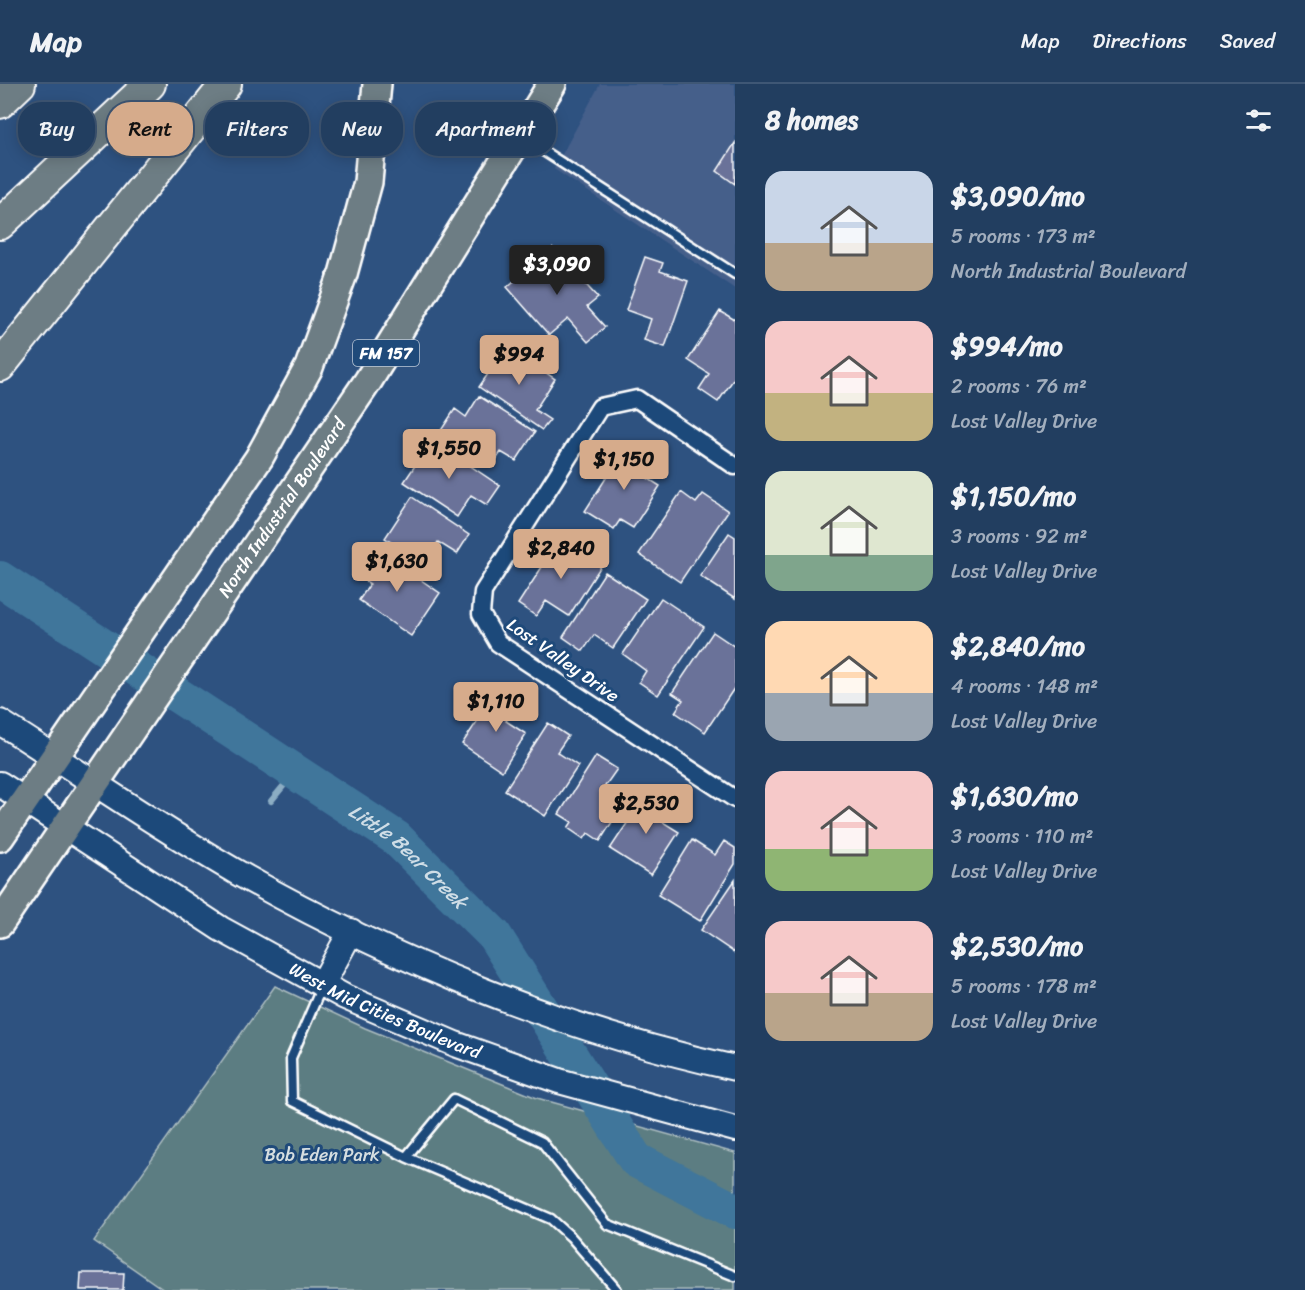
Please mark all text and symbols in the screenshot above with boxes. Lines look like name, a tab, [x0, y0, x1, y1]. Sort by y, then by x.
text: Map	[30, 17, 82, 66]
text: Map	[1021, 22, 1059, 60]
text: Directions	[1092, 22, 1187, 60]
text: Saved	[1220, 22, 1275, 60]
text: 8 homes	[765, 97, 858, 143]
chip: Buy	[18, 102, 95, 156]
chip: Rent	[107, 102, 193, 156]
chip: Filters	[205, 102, 309, 156]
chip: New	[321, 102, 403, 156]
chip: Apartment	[415, 102, 556, 156]
icon: filters	[1242, 104, 1275, 137]
text: $3,090/mo	[951, 173, 1085, 219]
icon: home	[813, 195, 885, 267]
text: 5 rooms · 173 m²	[951, 219, 1096, 254]
pin: $3,090	[508, 245, 606, 296]
text: $3,090	[523, 247, 591, 282]
text: North Industrial Boulevard	[951, 254, 1186, 289]
text: $994/mo	[951, 323, 1063, 369]
pin: $994	[483, 335, 555, 386]
text: $994	[494, 337, 544, 372]
road number: FM 157	[353, 340, 419, 366]
icon: home	[813, 345, 885, 417]
text: 2 rooms · 76 m²	[951, 369, 1087, 404]
text: Lost Valley Drive	[951, 404, 1097, 439]
street label: North Industrial Boulevard	[209, 410, 356, 604]
pin: $1,550	[400, 429, 498, 480]
text: $1,550	[417, 431, 481, 466]
pin: $1,150	[575, 440, 673, 491]
text: $1,150	[594, 442, 654, 477]
text: $1,150/mo	[951, 473, 1076, 519]
icon: home	[813, 495, 885, 567]
text: 3 rooms · 92 m²	[951, 519, 1087, 554]
pin: $2,840	[512, 529, 610, 580]
text: $2,840	[527, 531, 595, 566]
pin: $1,630	[348, 542, 446, 593]
text: $1,630	[366, 544, 428, 579]
text: Lost Valley Drive	[951, 554, 1097, 589]
street label: Lost Valley Drive	[500, 609, 626, 711]
text: $2,840/mo	[951, 623, 1085, 669]
icon: home	[813, 645, 885, 717]
text: 4 rooms · 148 m²	[951, 669, 1098, 704]
pin: $1,110	[447, 682, 545, 733]
text: $1,110	[467, 684, 525, 719]
text: Lost Valley Drive	[951, 704, 1097, 739]
text: $1,630/mo	[951, 773, 1078, 819]
pin: $2,530	[597, 784, 695, 835]
text: $2,530	[613, 786, 679, 821]
water label: Little Bear Creek	[341, 794, 478, 919]
icon: home	[813, 795, 885, 867]
text: 3 rooms · 110 m²	[951, 819, 1093, 854]
text: Lost Valley Drive	[951, 854, 1097, 889]
text: $2,530/mo	[951, 923, 1083, 969]
icon: home	[813, 945, 885, 1017]
street label: West Mid Cities Boulevard	[283, 953, 487, 1069]
text: 5 rooms · 178 m²	[951, 969, 1097, 1004]
text: Lost Valley Drive	[951, 1004, 1097, 1039]
park label: Bob Eden Park	[264, 1139, 380, 1171]

